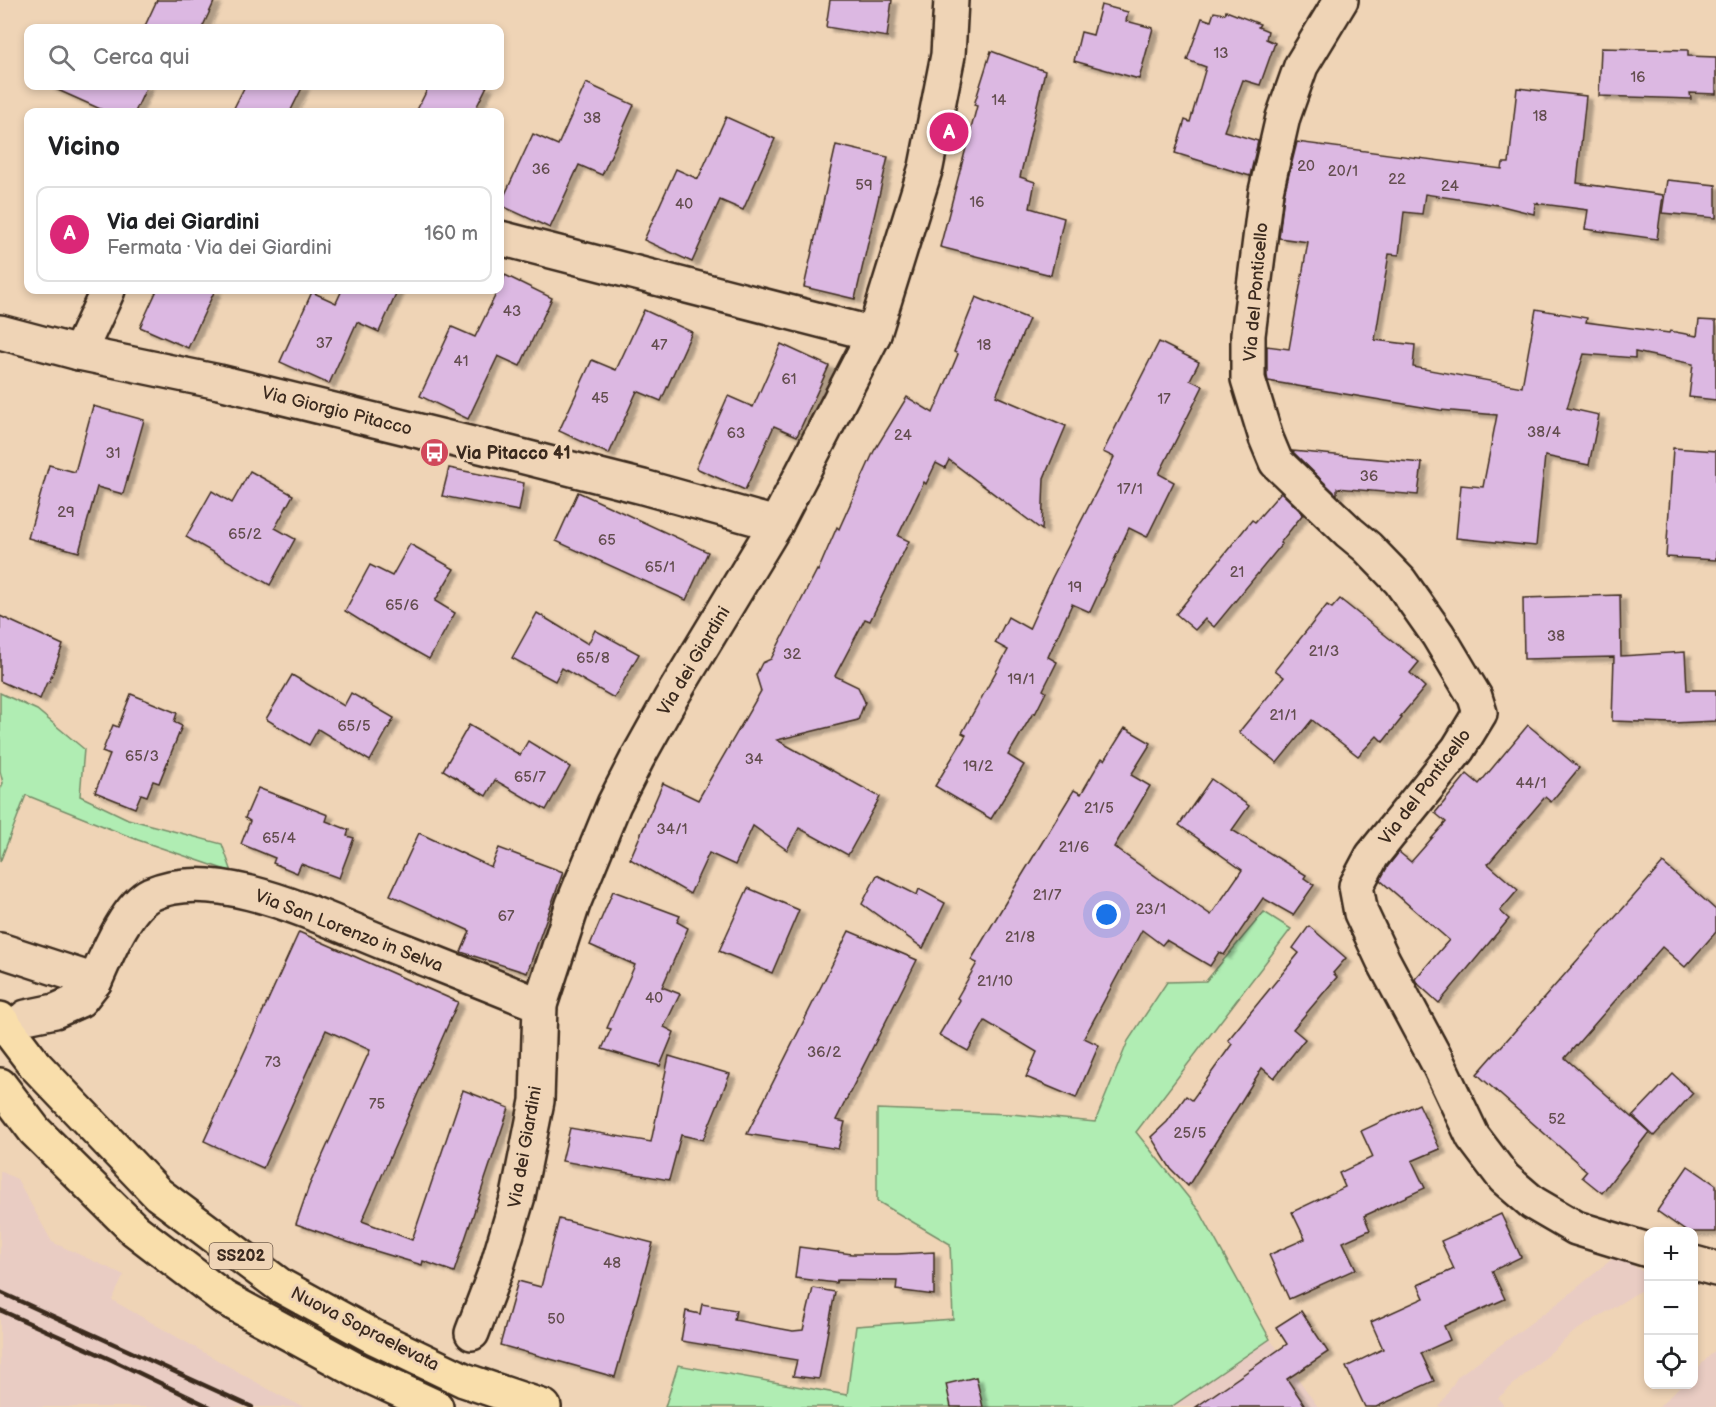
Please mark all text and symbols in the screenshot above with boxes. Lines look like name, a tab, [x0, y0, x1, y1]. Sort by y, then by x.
search box	[24, 24, 504, 90]
icon: search	[45, 41, 78, 74]
text: Cerca qui	[93, 44, 190, 71]
house number: 13	[1213, 44, 1229, 63]
house number: 16	[1631, 68, 1645, 87]
house number: 14	[992, 91, 1006, 110]
house number: 18	[1533, 107, 1548, 126]
house number: 38	[583, 109, 601, 128]
pin: A	[930, 110, 968, 154]
text: Vicino	[48, 132, 120, 163]
house number: 20	[1297, 157, 1315, 176]
house number: 36	[532, 160, 550, 179]
house number: 20/1	[1328, 162, 1358, 181]
house number: 22	[1388, 170, 1406, 189]
house number: 59	[855, 176, 873, 195]
house number: 24	[1441, 177, 1459, 196]
house number: 16	[970, 193, 984, 212]
house number: 40	[675, 195, 693, 214]
text: Via dei Giardini	[107, 209, 259, 236]
text: A	[63, 222, 76, 246]
text: 160 m	[424, 222, 478, 246]
street label: Via del Ponticello	[1239, 222, 1273, 362]
text: Fermata · Via dei Giardini	[107, 236, 332, 260]
house number: 43	[503, 302, 521, 321]
house number: 37	[316, 334, 333, 353]
house number: 47	[651, 336, 668, 355]
house number: 18	[977, 336, 992, 355]
house number: 41	[454, 352, 468, 371]
house number: 61	[782, 370, 796, 389]
street label: Via Giorgio Pitacco	[260, 382, 414, 440]
house number: 45	[591, 389, 609, 408]
house number: 17	[1157, 390, 1171, 409]
house number: 38/4	[1527, 423, 1561, 442]
house number: 63	[727, 424, 745, 443]
house number: 24	[894, 426, 912, 445]
bus stop icon: Via Pitacco 41	[419, 437, 451, 469]
place label: Via Pitacco 41	[456, 443, 571, 464]
house number: 31	[105, 444, 121, 463]
house number: 36	[1360, 467, 1378, 486]
house number: 17/1	[1117, 480, 1143, 499]
house number: 29	[57, 503, 75, 522]
house number: 65/2	[228, 525, 262, 544]
house number: 65	[598, 531, 616, 550]
house number: 65/1	[645, 558, 675, 577]
house number: 21	[1230, 563, 1244, 582]
house number: 19	[1068, 578, 1082, 597]
house number: 65/6	[385, 596, 419, 615]
street label: Via dei Giardini	[653, 603, 735, 719]
house number: 38	[1547, 627, 1565, 646]
house number: 21/3	[1309, 642, 1339, 661]
house number: 32	[783, 645, 801, 664]
house number: 65/8	[576, 649, 610, 668]
house number: 19/1	[1007, 670, 1035, 689]
house number: 21/1	[1269, 706, 1297, 725]
house number: 65/5	[337, 717, 371, 736]
street label: Via del Ponticello	[1375, 725, 1475, 849]
house number: 65/3	[125, 747, 159, 766]
house number: 34	[745, 750, 763, 769]
house number: 19/2	[963, 757, 993, 776]
house number: 65/7	[514, 768, 547, 787]
house number: 44/1	[1516, 774, 1546, 793]
house number: 21/5	[1084, 799, 1114, 818]
house number: 34/1	[657, 820, 687, 839]
house number: 65/4	[262, 829, 296, 848]
house number: 21/6	[1059, 838, 1089, 857]
street label: Via San Lorenzo in Selva	[252, 885, 446, 977]
house number: 21/7	[1033, 886, 1062, 905]
your location	[1092, 900, 1121, 929]
house number: 23/1	[1136, 900, 1166, 919]
house number: 67	[498, 907, 515, 926]
house number: 21/8	[1005, 928, 1035, 947]
house number: 21/10	[977, 972, 1013, 991]
house number: 40	[645, 989, 663, 1008]
house number: 36/2	[807, 1043, 841, 1062]
house number: 73	[265, 1053, 281, 1072]
street label: Via dei Giardini	[504, 1084, 546, 1210]
house number: 75	[369, 1095, 385, 1114]
house number: 52	[1548, 1110, 1566, 1129]
house number: 25/5	[1174, 1124, 1206, 1143]
map controls	[1644, 1227, 1698, 1389]
button: +	[1644, 1227, 1698, 1281]
road number: SS202	[210, 1243, 272, 1269]
house number: 48	[603, 1254, 621, 1273]
button: −	[1644, 1281, 1698, 1335]
street label: Nuova Sopraelevata	[287, 1282, 443, 1376]
house number: 50	[547, 1310, 565, 1329]
button: locate	[1644, 1335, 1698, 1389]

